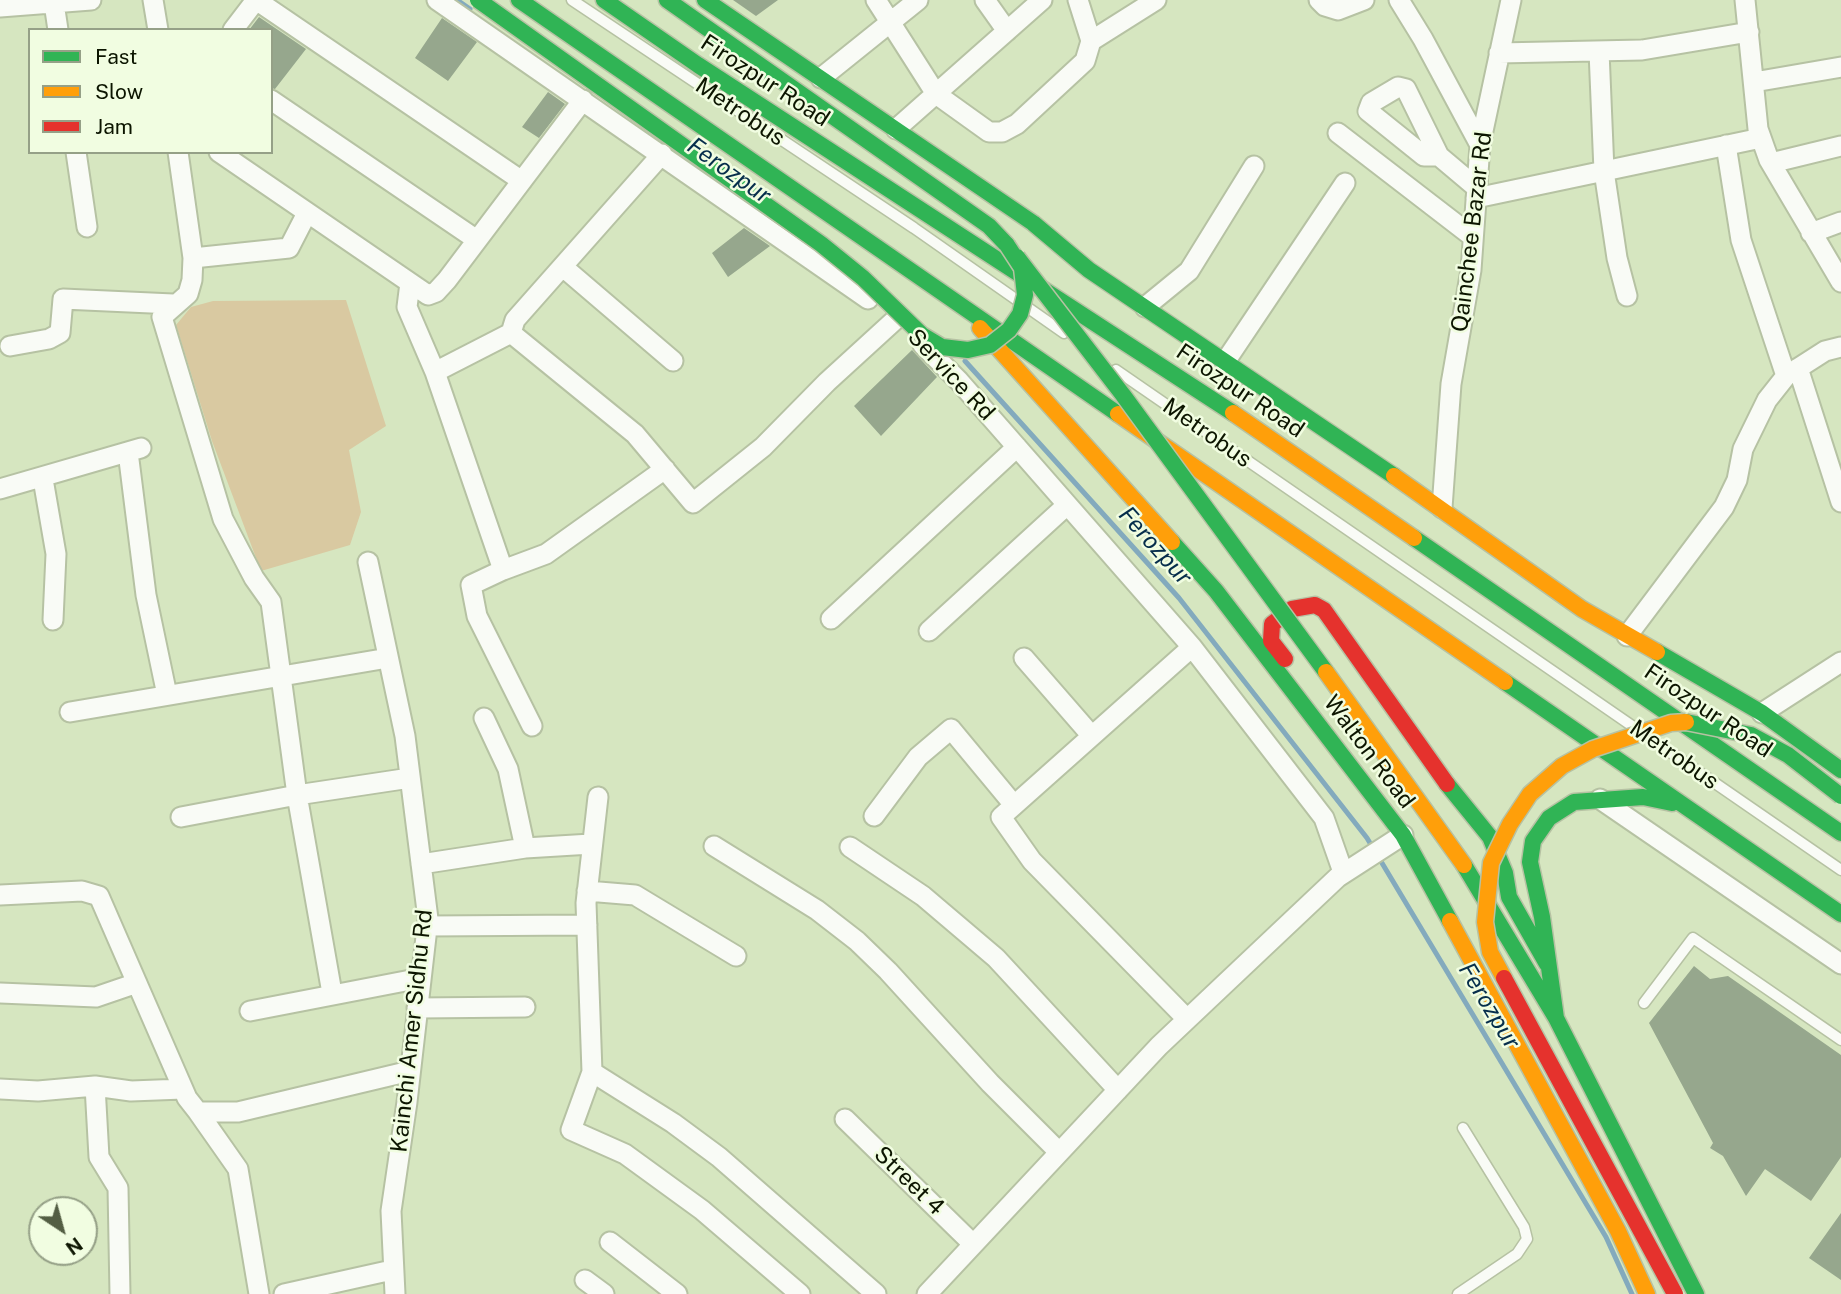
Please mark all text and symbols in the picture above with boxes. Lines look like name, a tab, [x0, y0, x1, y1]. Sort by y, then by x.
legend	[28, 28, 273, 154]
street label: Firozpur Road	[695, 29, 835, 133]
text: Fast	[95, 44, 137, 69]
street label: Metrobus	[690, 72, 790, 152]
text: Slow	[95, 79, 143, 104]
text: Jam	[95, 114, 133, 139]
street label: Qainchee Bazar Rd	[1446, 130, 1498, 334]
water label: Ferozpur	[682, 132, 776, 210]
street label: Service Rd	[902, 324, 1000, 426]
street label: Firozpur Road	[1171, 338, 1309, 444]
street label: Metrobus	[1157, 392, 1257, 474]
water label: Ferozpur	[1112, 501, 1198, 591]
street label: Firozpur Road	[1639, 658, 1777, 764]
street label: Walton Road	[1317, 690, 1421, 814]
street label: Metrobus	[1624, 714, 1724, 796]
street label: Kainchi Amer Sidhu Rd	[386, 908, 438, 1154]
water label: Ferozpur	[1452, 958, 1526, 1054]
street label: Street 4	[868, 1141, 950, 1221]
north arrow	[28, 1196, 98, 1266]
text: N	[62, 1233, 87, 1260]

